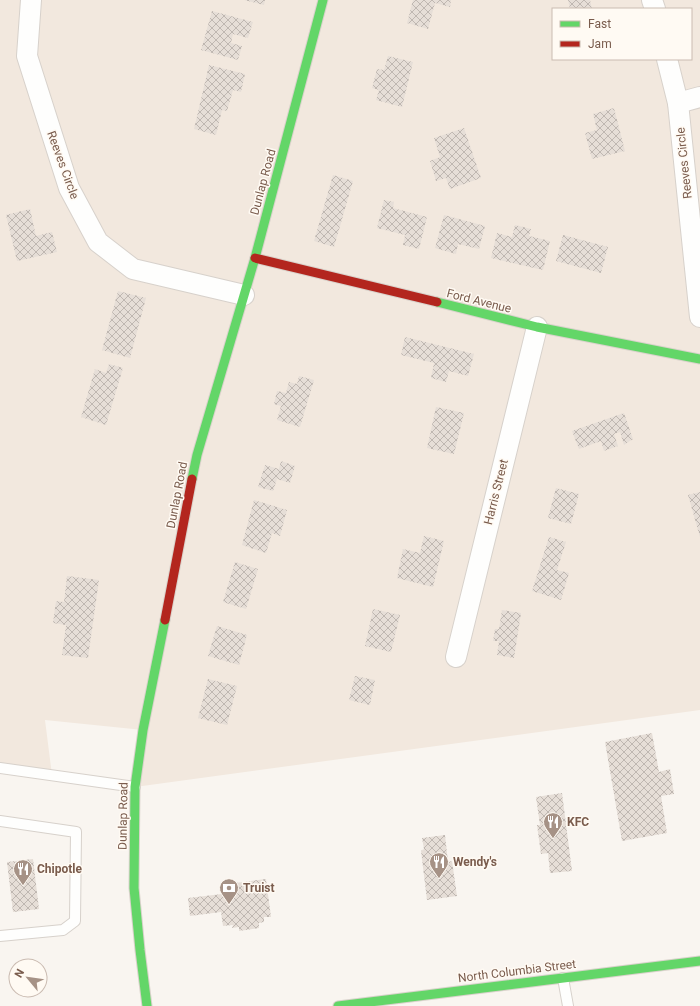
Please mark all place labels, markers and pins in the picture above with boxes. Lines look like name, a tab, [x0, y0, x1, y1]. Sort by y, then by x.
restaurant icon: KFC	[542, 811, 564, 839]
place label: KFC	[567, 815, 589, 829]
restaurant icon: Wendy's	[428, 851, 450, 879]
place label: Wendy's	[453, 855, 497, 869]
restaurant icon: Chipotle	[12, 858, 34, 886]
place label: Chipotle	[37, 862, 83, 876]
bank icon: Truist	[218, 877, 240, 905]
place label: Truist	[243, 881, 275, 895]

